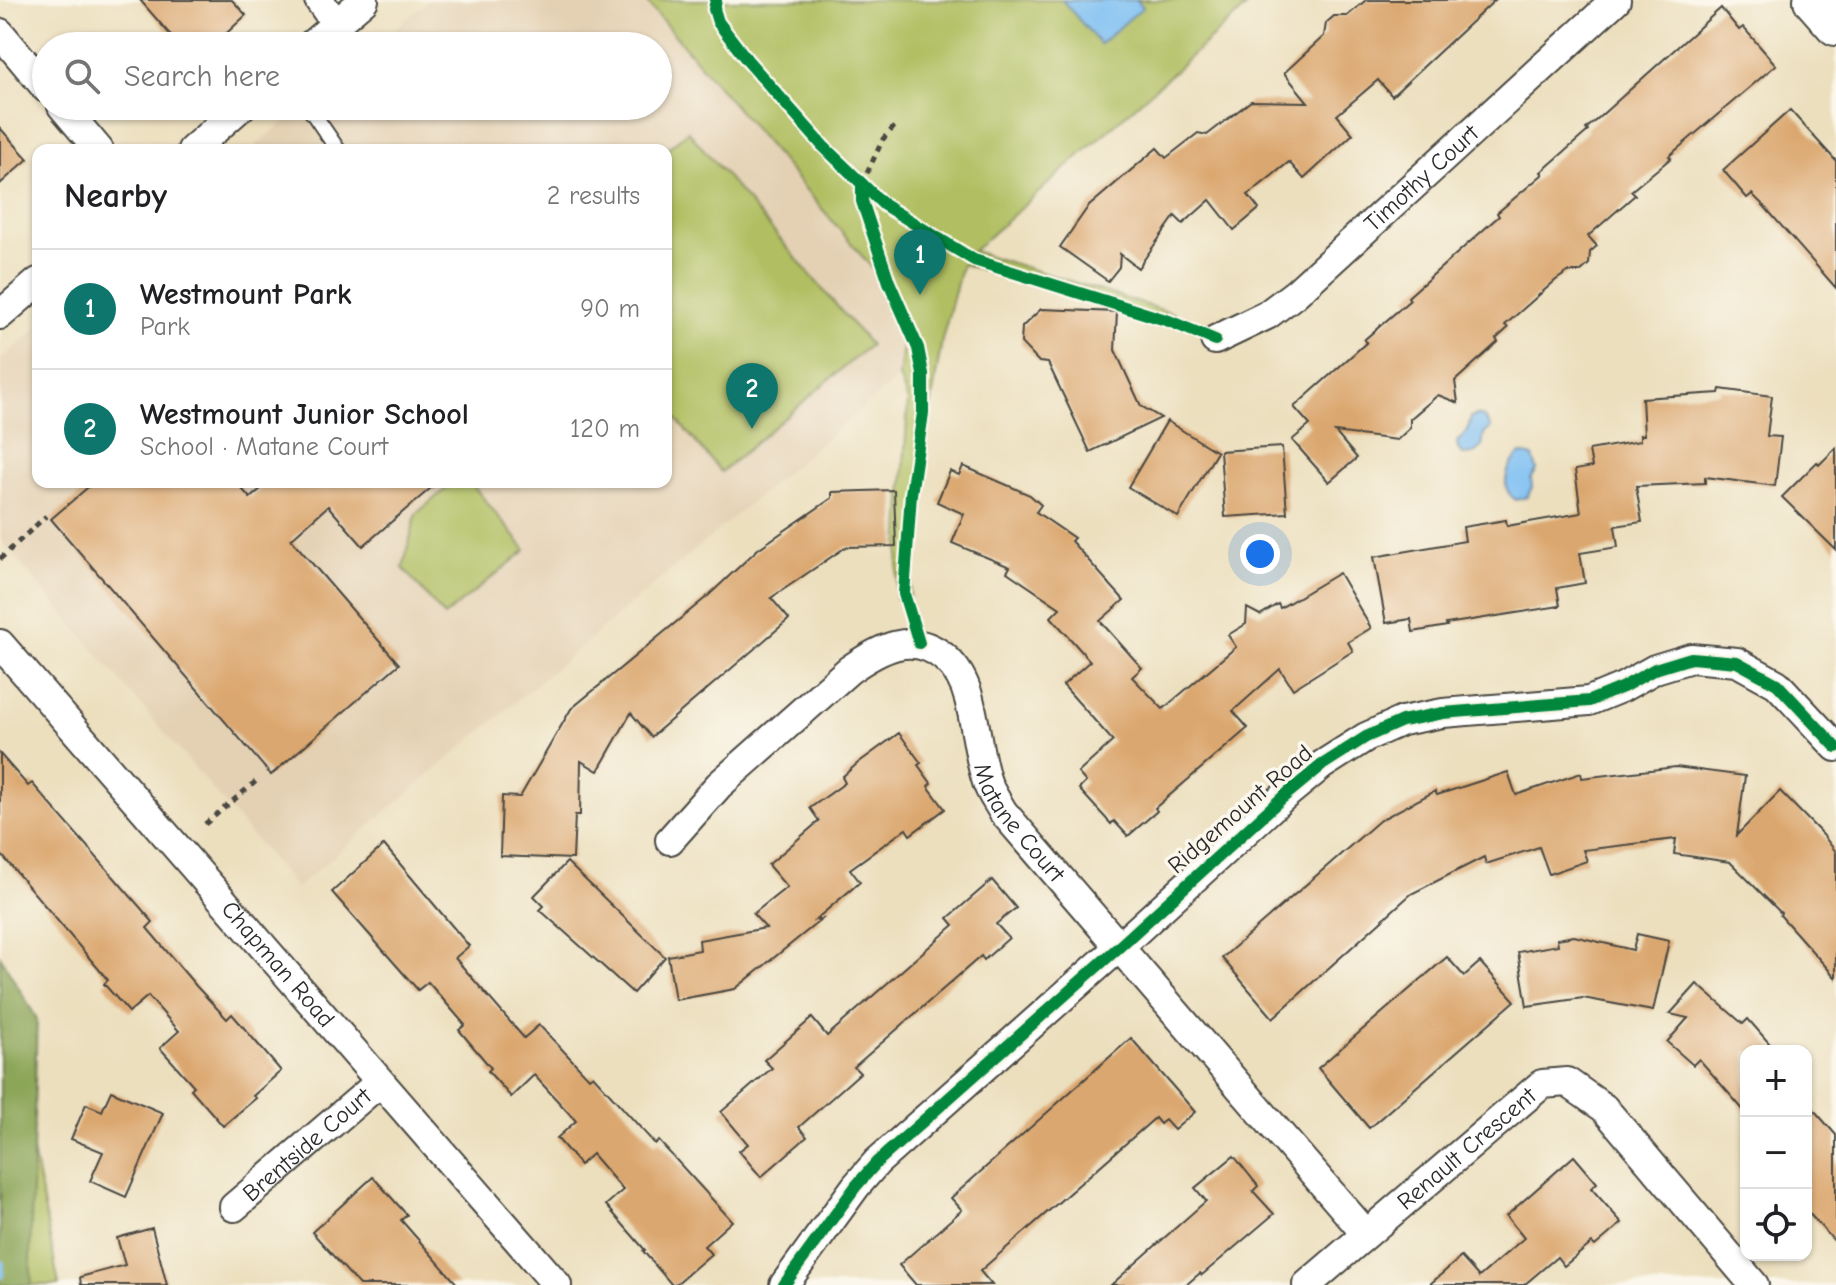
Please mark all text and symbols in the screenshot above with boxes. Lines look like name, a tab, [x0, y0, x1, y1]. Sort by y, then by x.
search box	[32, 32, 672, 120]
icon: search	[60, 54, 104, 98]
text: Search here	[124, 59, 280, 94]
street label: Timothy Court	[1358, 118, 1485, 238]
text: Nearby	[64, 176, 167, 216]
text: 2 results	[547, 181, 640, 211]
pin: 1	[894, 229, 946, 295]
text: Westmount Park	[140, 277, 352, 312]
text: 1	[85, 294, 95, 324]
text: 90 m	[580, 294, 640, 324]
text: Park	[140, 312, 190, 342]
pin: 2	[726, 363, 778, 429]
text: Westmount Junior School	[140, 397, 469, 432]
text: 2	[84, 414, 96, 444]
text: 120 m	[570, 414, 640, 444]
text: School · Matane Court	[140, 432, 388, 462]
your location	[1240, 534, 1280, 574]
street label: Ridgemount Road	[1162, 739, 1318, 879]
street label: Matane Court	[968, 760, 1071, 888]
street label: Chapman Road	[216, 895, 341, 1033]
map controls	[1740, 1045, 1812, 1261]
button: +	[1740, 1045, 1812, 1117]
street label: Brentside Court	[237, 1081, 378, 1207]
street label: Renault Crescent	[1391, 1081, 1543, 1216]
button: −	[1740, 1117, 1812, 1189]
button: locate	[1740, 1189, 1812, 1261]

